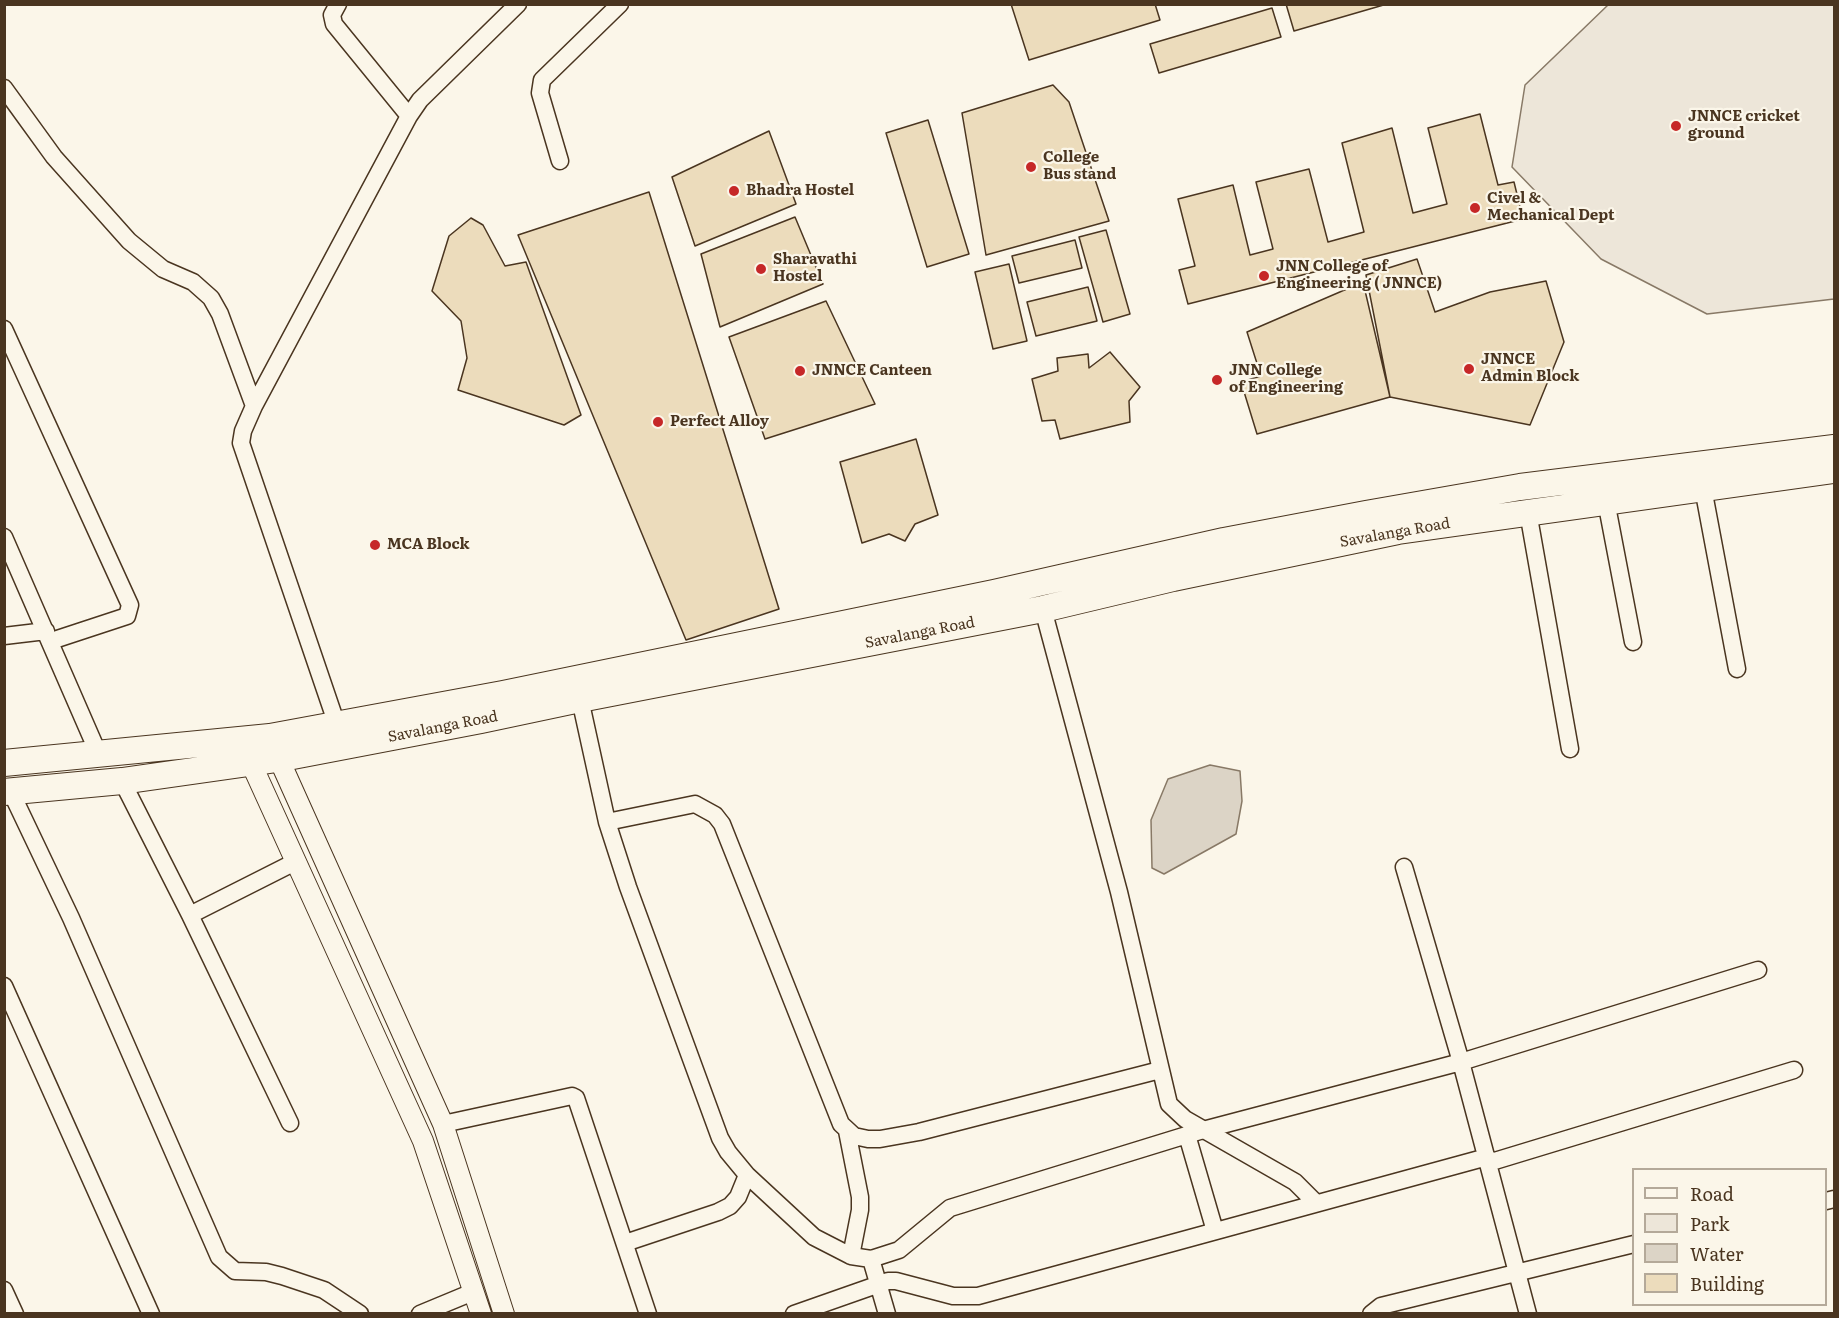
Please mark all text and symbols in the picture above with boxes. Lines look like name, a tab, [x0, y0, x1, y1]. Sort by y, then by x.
place label: JNNCE cricket ground	[1688, 108, 1800, 143]
marker: JNNCE cricket ground	[1669, 119, 1683, 133]
place label: College Bus stand	[1043, 149, 1116, 184]
marker: College Bus stand	[1024, 160, 1038, 174]
place label: Bhadra Hostel	[746, 182, 854, 200]
marker: Bhadra Hostel	[727, 184, 741, 198]
place label: Civel & Mechanical Dept	[1487, 190, 1614, 225]
marker: Civel & Mechanical Dept	[1468, 201, 1482, 215]
place label: Sharavathi Hostel	[773, 251, 857, 286]
place label: JNN College of Engineering ( JNNCE)	[1276, 258, 1442, 293]
marker: Sharavathi Hostel	[754, 262, 768, 276]
marker: JNN College of Engineering ( JNNCE)	[1257, 269, 1271, 283]
place label: JNNCE Admin Block	[1481, 351, 1579, 386]
place label: JNNCE Canteen	[812, 362, 932, 380]
place label: JNN College of Engineering	[1229, 362, 1343, 397]
marker: JNNCE Admin Block	[1462, 362, 1476, 376]
marker: JNNCE Canteen	[793, 364, 807, 378]
marker: JNN College of Engineering	[1210, 373, 1224, 387]
place label: Perfect Alloy	[670, 413, 769, 431]
marker: Perfect Alloy	[651, 415, 665, 429]
street label: Savalanga Road	[1338, 514, 1452, 552]
place label: MCA Block	[387, 536, 470, 554]
marker: MCA Block	[368, 538, 382, 552]
street label: Savalanga Road	[863, 614, 977, 652]
street label: Savalanga Road	[386, 708, 500, 746]
legend	[1632, 1168, 1827, 1306]
text: Road	[1690, 1180, 1734, 1207]
text: Park	[1690, 1210, 1729, 1237]
text: Water	[1690, 1240, 1743, 1267]
text: Building	[1690, 1270, 1764, 1297]

